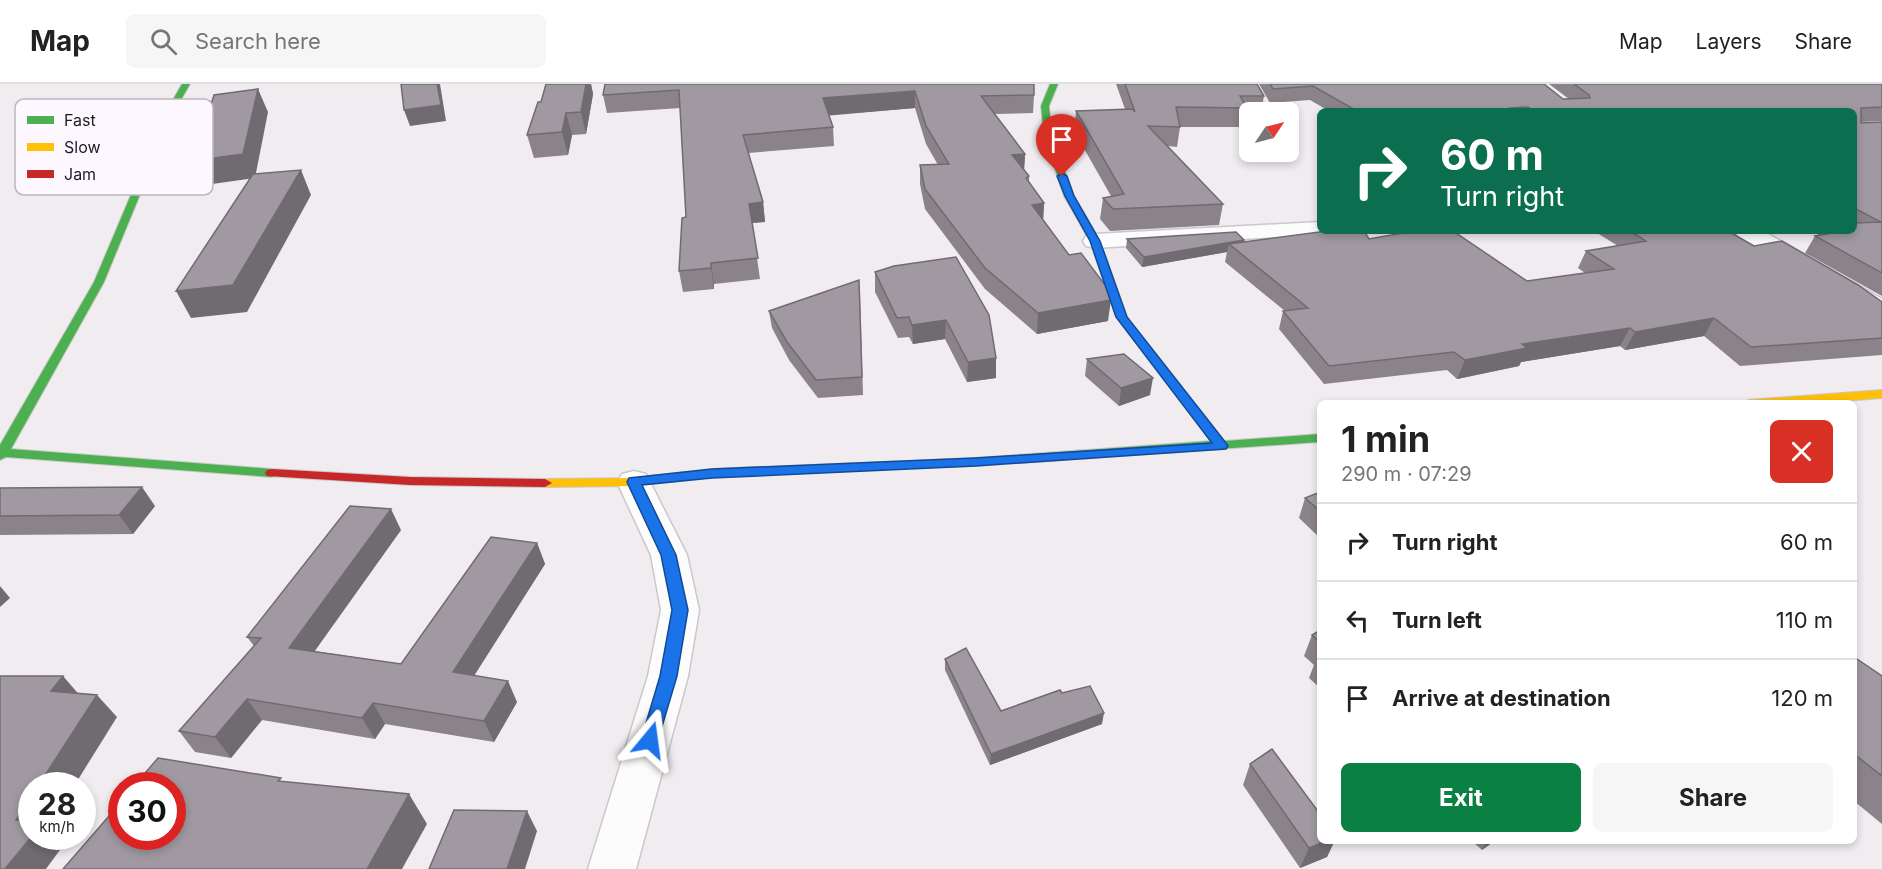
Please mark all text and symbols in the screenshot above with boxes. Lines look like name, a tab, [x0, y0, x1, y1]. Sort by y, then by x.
search box	[126, 14, 546, 68]
text: Map	[30, 24, 90, 58]
icon: search	[147, 25, 180, 58]
text: Search here	[195, 28, 321, 54]
text: Map	[1619, 29, 1663, 54]
text: Layers	[1696, 29, 1762, 54]
text: Share	[1795, 29, 1852, 54]
legend	[15, 99, 213, 195]
north arrow	[1239, 102, 1299, 162]
map controls	[1239, 102, 1299, 162]
text: Fast	[64, 110, 96, 130]
pin	[1036, 114, 1087, 176]
icon: arrive	[1045, 123, 1078, 156]
text: 60 m	[1440, 129, 1544, 180]
icon: right	[1341, 132, 1419, 210]
text: Slow	[64, 137, 101, 157]
text: Jam	[64, 164, 96, 184]
text: Turn right	[1440, 180, 1564, 213]
text: 1 min	[1341, 417, 1430, 461]
button: close	[1770, 420, 1833, 483]
text: 290 m · 07:29	[1341, 462, 1472, 486]
icon: right	[1341, 526, 1374, 559]
text: Turn right	[1392, 529, 1498, 555]
text: 60 m	[1780, 529, 1833, 555]
icon: left	[1341, 604, 1374, 637]
text: Turn left	[1392, 607, 1482, 633]
text: 110 m	[1776, 607, 1833, 633]
icon: arrive	[1341, 682, 1374, 715]
text: Arrive at destination	[1392, 685, 1611, 711]
text: 120 m	[1771, 685, 1833, 711]
position arrow	[618, 708, 682, 772]
button: Exit	[1341, 763, 1581, 832]
button: Share	[1593, 763, 1833, 832]
speed limit sign: 30	[108, 772, 186, 850]
text: 28	[38, 786, 76, 822]
text: km/h	[39, 817, 75, 836]

